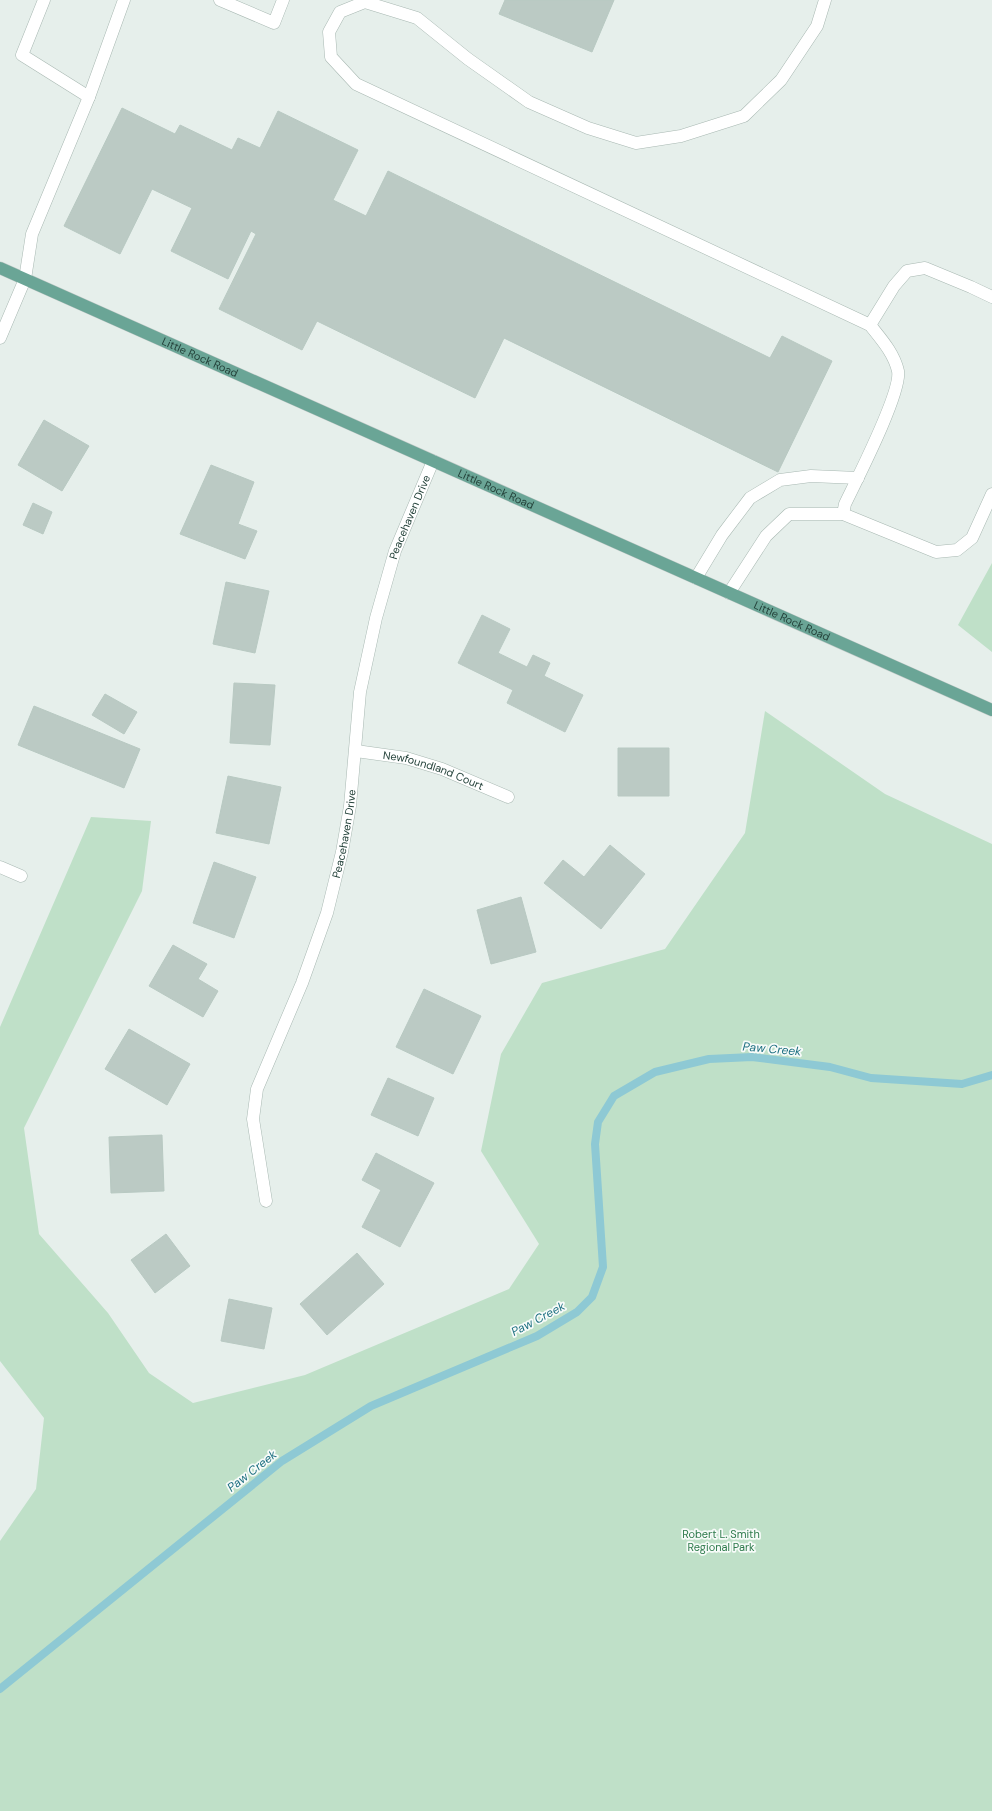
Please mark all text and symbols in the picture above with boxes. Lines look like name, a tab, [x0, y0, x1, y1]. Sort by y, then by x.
street label: Little Rock Road	[160, 334, 240, 380]
street label: Little Rock Road	[456, 466, 536, 512]
street label: Peacehaven Drive	[386, 473, 433, 561]
street label: Little Rock Road	[752, 598, 832, 644]
street label: Newfoundland Court	[382, 748, 486, 793]
street label: Peacehaven Drive	[329, 789, 358, 880]
water label: Paw Creek	[742, 1038, 803, 1060]
water label: Paw Creek	[508, 1298, 568, 1340]
water label: Paw Creek	[224, 1446, 281, 1495]
park label: Robert L. Smith Regional Park	[682, 1527, 760, 1554]

